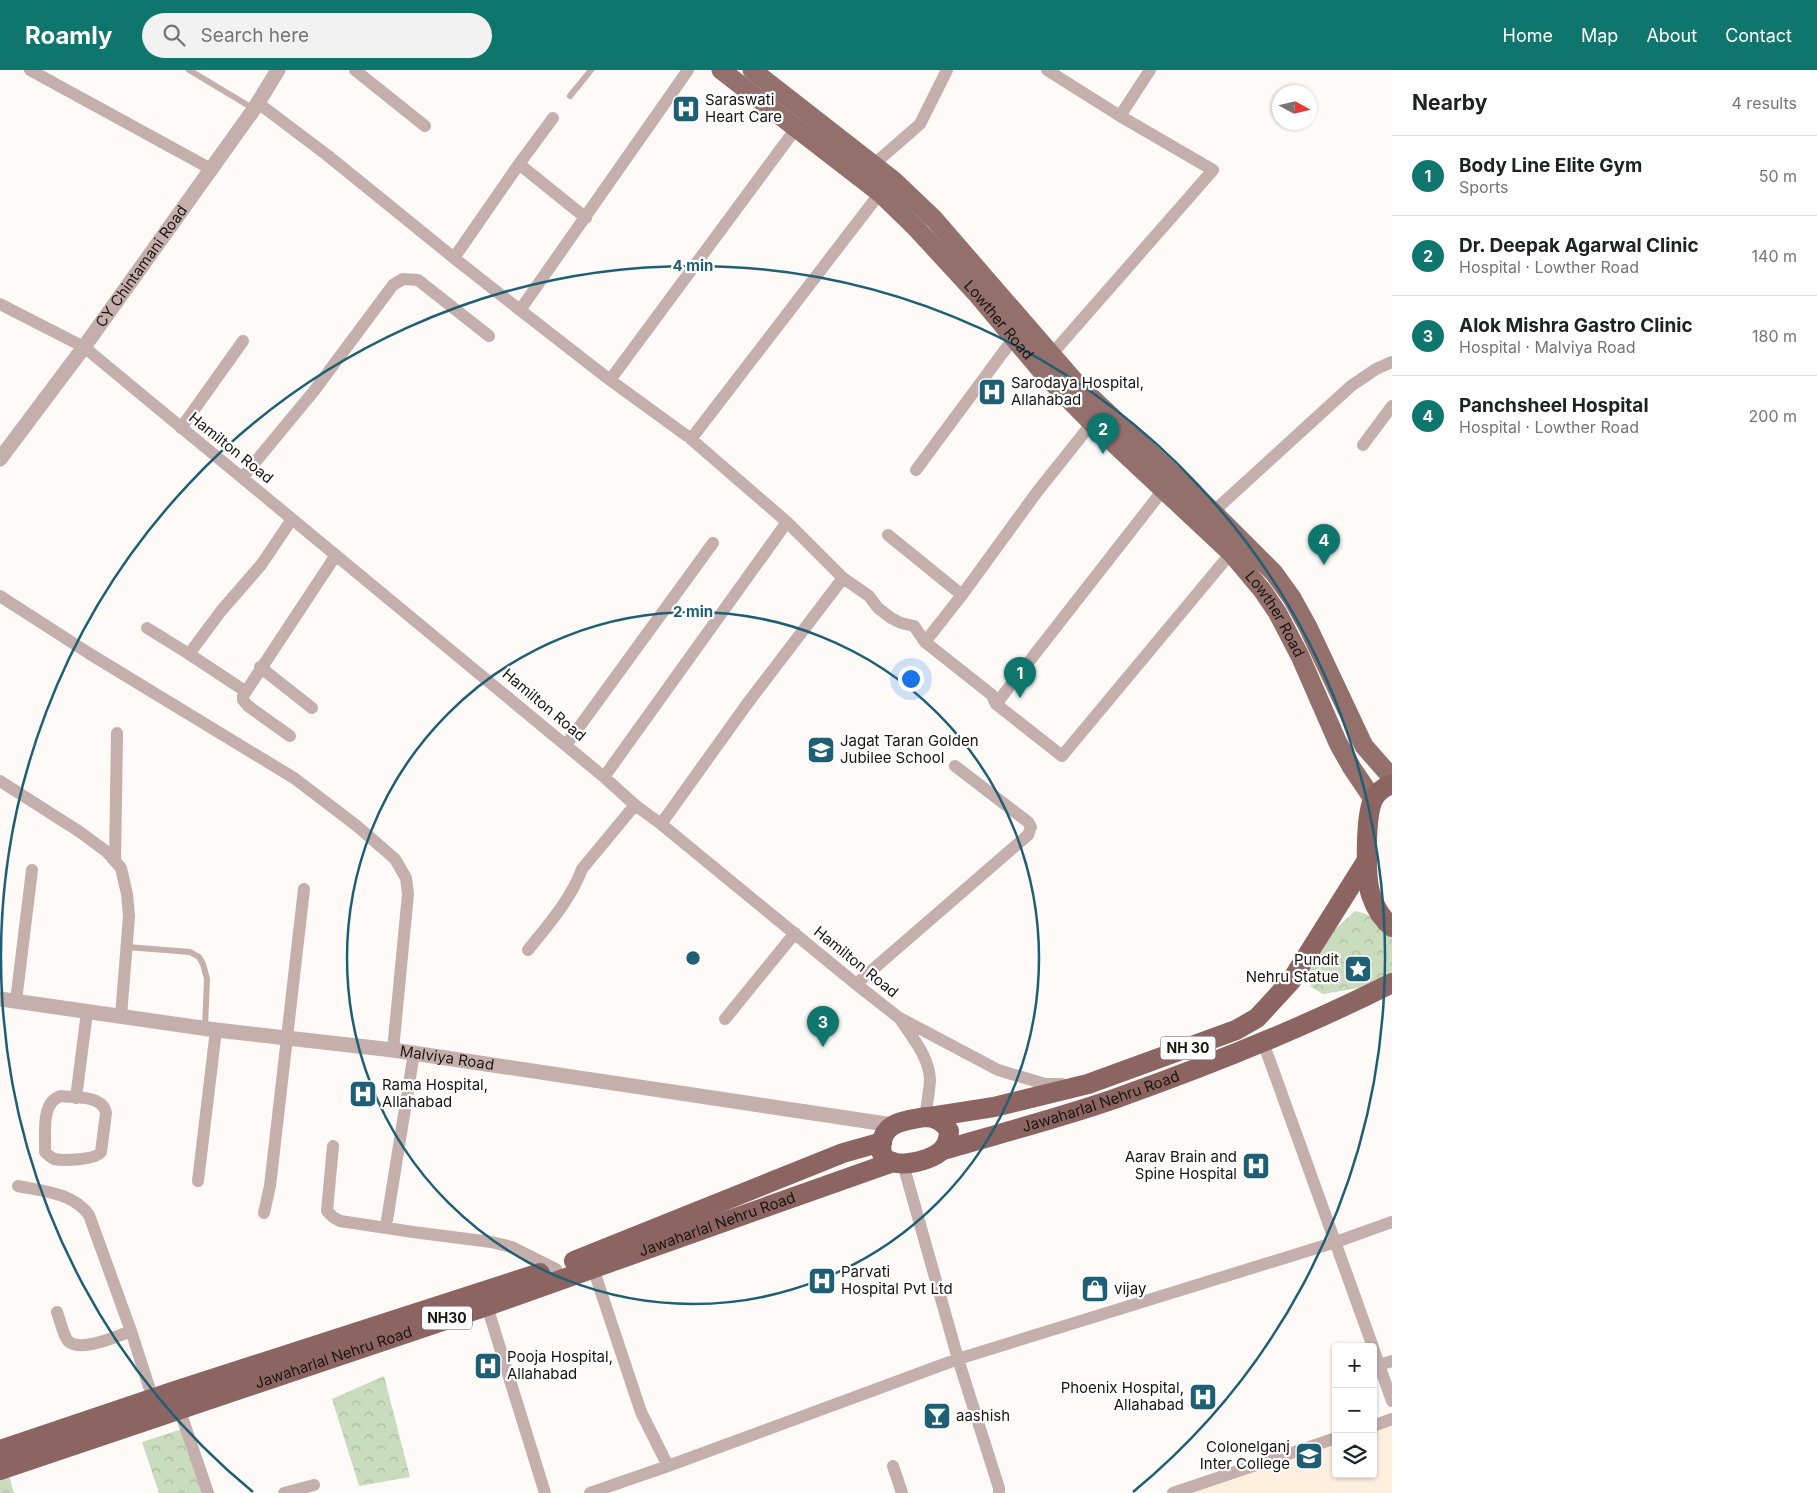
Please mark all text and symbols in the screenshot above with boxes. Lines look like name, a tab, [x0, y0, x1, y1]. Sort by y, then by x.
search box	[142, 13, 492, 58]
text: Roamly	[25, 21, 112, 50]
icon: search	[160, 21, 188, 49]
text: Search here	[200, 24, 309, 47]
text: Home	[1503, 25, 1553, 46]
text: Map	[1581, 25, 1618, 46]
text: About	[1646, 25, 1697, 46]
text: Contact	[1725, 25, 1792, 46]
north arrow	[1272, 85, 1317, 130]
place label: Saraswati Heart Care	[705, 90, 782, 126]
text: Nearby	[1412, 90, 1487, 115]
text: 4 results	[1732, 93, 1797, 113]
hospital icon: Saraswati Heart Care	[671, 94, 701, 124]
text: Body Line Elite Gym	[1459, 154, 1642, 177]
text: 1	[1425, 166, 1431, 186]
text: 50 m	[1759, 166, 1797, 186]
text: Sports	[1459, 177, 1508, 197]
street label: CY Chintamani Road	[91, 201, 191, 331]
text: Dr. Deepak Agarwal Clinic	[1459, 234, 1699, 257]
text: 2	[1423, 246, 1433, 266]
text: 140 m	[1752, 246, 1797, 266]
text: 4 min	[673, 256, 713, 275]
text: Hospital · Lowther Road	[1459, 257, 1639, 277]
street label: Lowther Road	[960, 276, 1038, 363]
text: Alok Mishra Gastro Clinic	[1459, 314, 1693, 337]
text: 3	[1423, 326, 1433, 346]
text: 180 m	[1752, 326, 1797, 346]
text: Hospital · Malviya Road	[1459, 337, 1636, 357]
place label: Sarodaya Hospital, Allahabad	[1011, 373, 1144, 409]
hospital icon: Sarodaya Hospital, Allahabad	[977, 377, 1007, 407]
text: Panchsheel Hospital	[1459, 394, 1649, 417]
text: 4	[1423, 406, 1433, 426]
text: 200 m	[1749, 406, 1797, 426]
street label: Hamilton Road	[185, 408, 277, 487]
pin: 2	[1087, 413, 1119, 454]
text: Hospital · Lowther Road	[1459, 417, 1639, 437]
pin: 4	[1308, 524, 1340, 565]
street label: Lowther Road	[1241, 567, 1309, 660]
text: 2 min	[673, 602, 713, 621]
pin: 1	[1004, 657, 1036, 698]
street label: Hamilton Road	[499, 664, 590, 745]
your location	[898, 666, 924, 692]
place label: Jagat Taran Golden Jubilee School	[840, 731, 979, 767]
school or university icon: Jagat Taran Golden Jubilee School	[806, 735, 836, 765]
street label: Hamilton Road	[810, 922, 902, 1001]
centre of rings	[684, 949, 702, 967]
place label: Pundit Nehru Statue	[1246, 950, 1339, 986]
place icon: Pundit Nehru Statue	[1343, 954, 1373, 984]
pin: 3	[807, 1006, 839, 1047]
road number: NH 30	[1160, 1036, 1216, 1060]
street label: Malviya Road	[399, 1041, 496, 1074]
street label: Jawaharlal Nehru Road	[1020, 1066, 1182, 1136]
place label: Rama Hospital, Allahabad	[382, 1075, 488, 1111]
hospital icon: Rama Hospital, Allahabad	[348, 1079, 378, 1109]
place label: Aarav Brain and Spine Hospital	[1125, 1147, 1237, 1183]
hospital icon: Aarav Brain and Spine Hospital	[1241, 1151, 1271, 1181]
street label: Jawaharlal Nehru Road	[636, 1187, 798, 1260]
place label: Parvati Hospital Pvt Ltd	[841, 1262, 953, 1298]
hospital icon: Parvati Hospital Pvt Ltd	[807, 1266, 837, 1296]
shop icon: vijay	[1080, 1274, 1110, 1304]
place label: vijay	[1114, 1279, 1147, 1298]
road number: NH30	[422, 1306, 472, 1330]
street label: Jawaharlal Nehru Road	[252, 1322, 415, 1392]
map controls	[1332, 1343, 1377, 1478]
button: +	[1332, 1343, 1377, 1388]
place label: Pooja Hospital, Allahabad	[507, 1347, 613, 1383]
hospital icon: Pooja Hospital, Allahabad	[473, 1351, 503, 1381]
place label: Phoenix Hospital, Allahabad	[1061, 1378, 1184, 1414]
hospital icon: Phoenix Hospital, Allahabad	[1188, 1382, 1218, 1412]
button: −	[1332, 1388, 1377, 1433]
bar icon: aashish	[922, 1401, 952, 1431]
place label: aashish	[956, 1406, 1010, 1425]
button: layers	[1332, 1433, 1377, 1478]
place label: Colonelganj Inter College	[1200, 1437, 1290, 1473]
school or university icon: Colonelganj Inter College	[1294, 1441, 1324, 1471]

